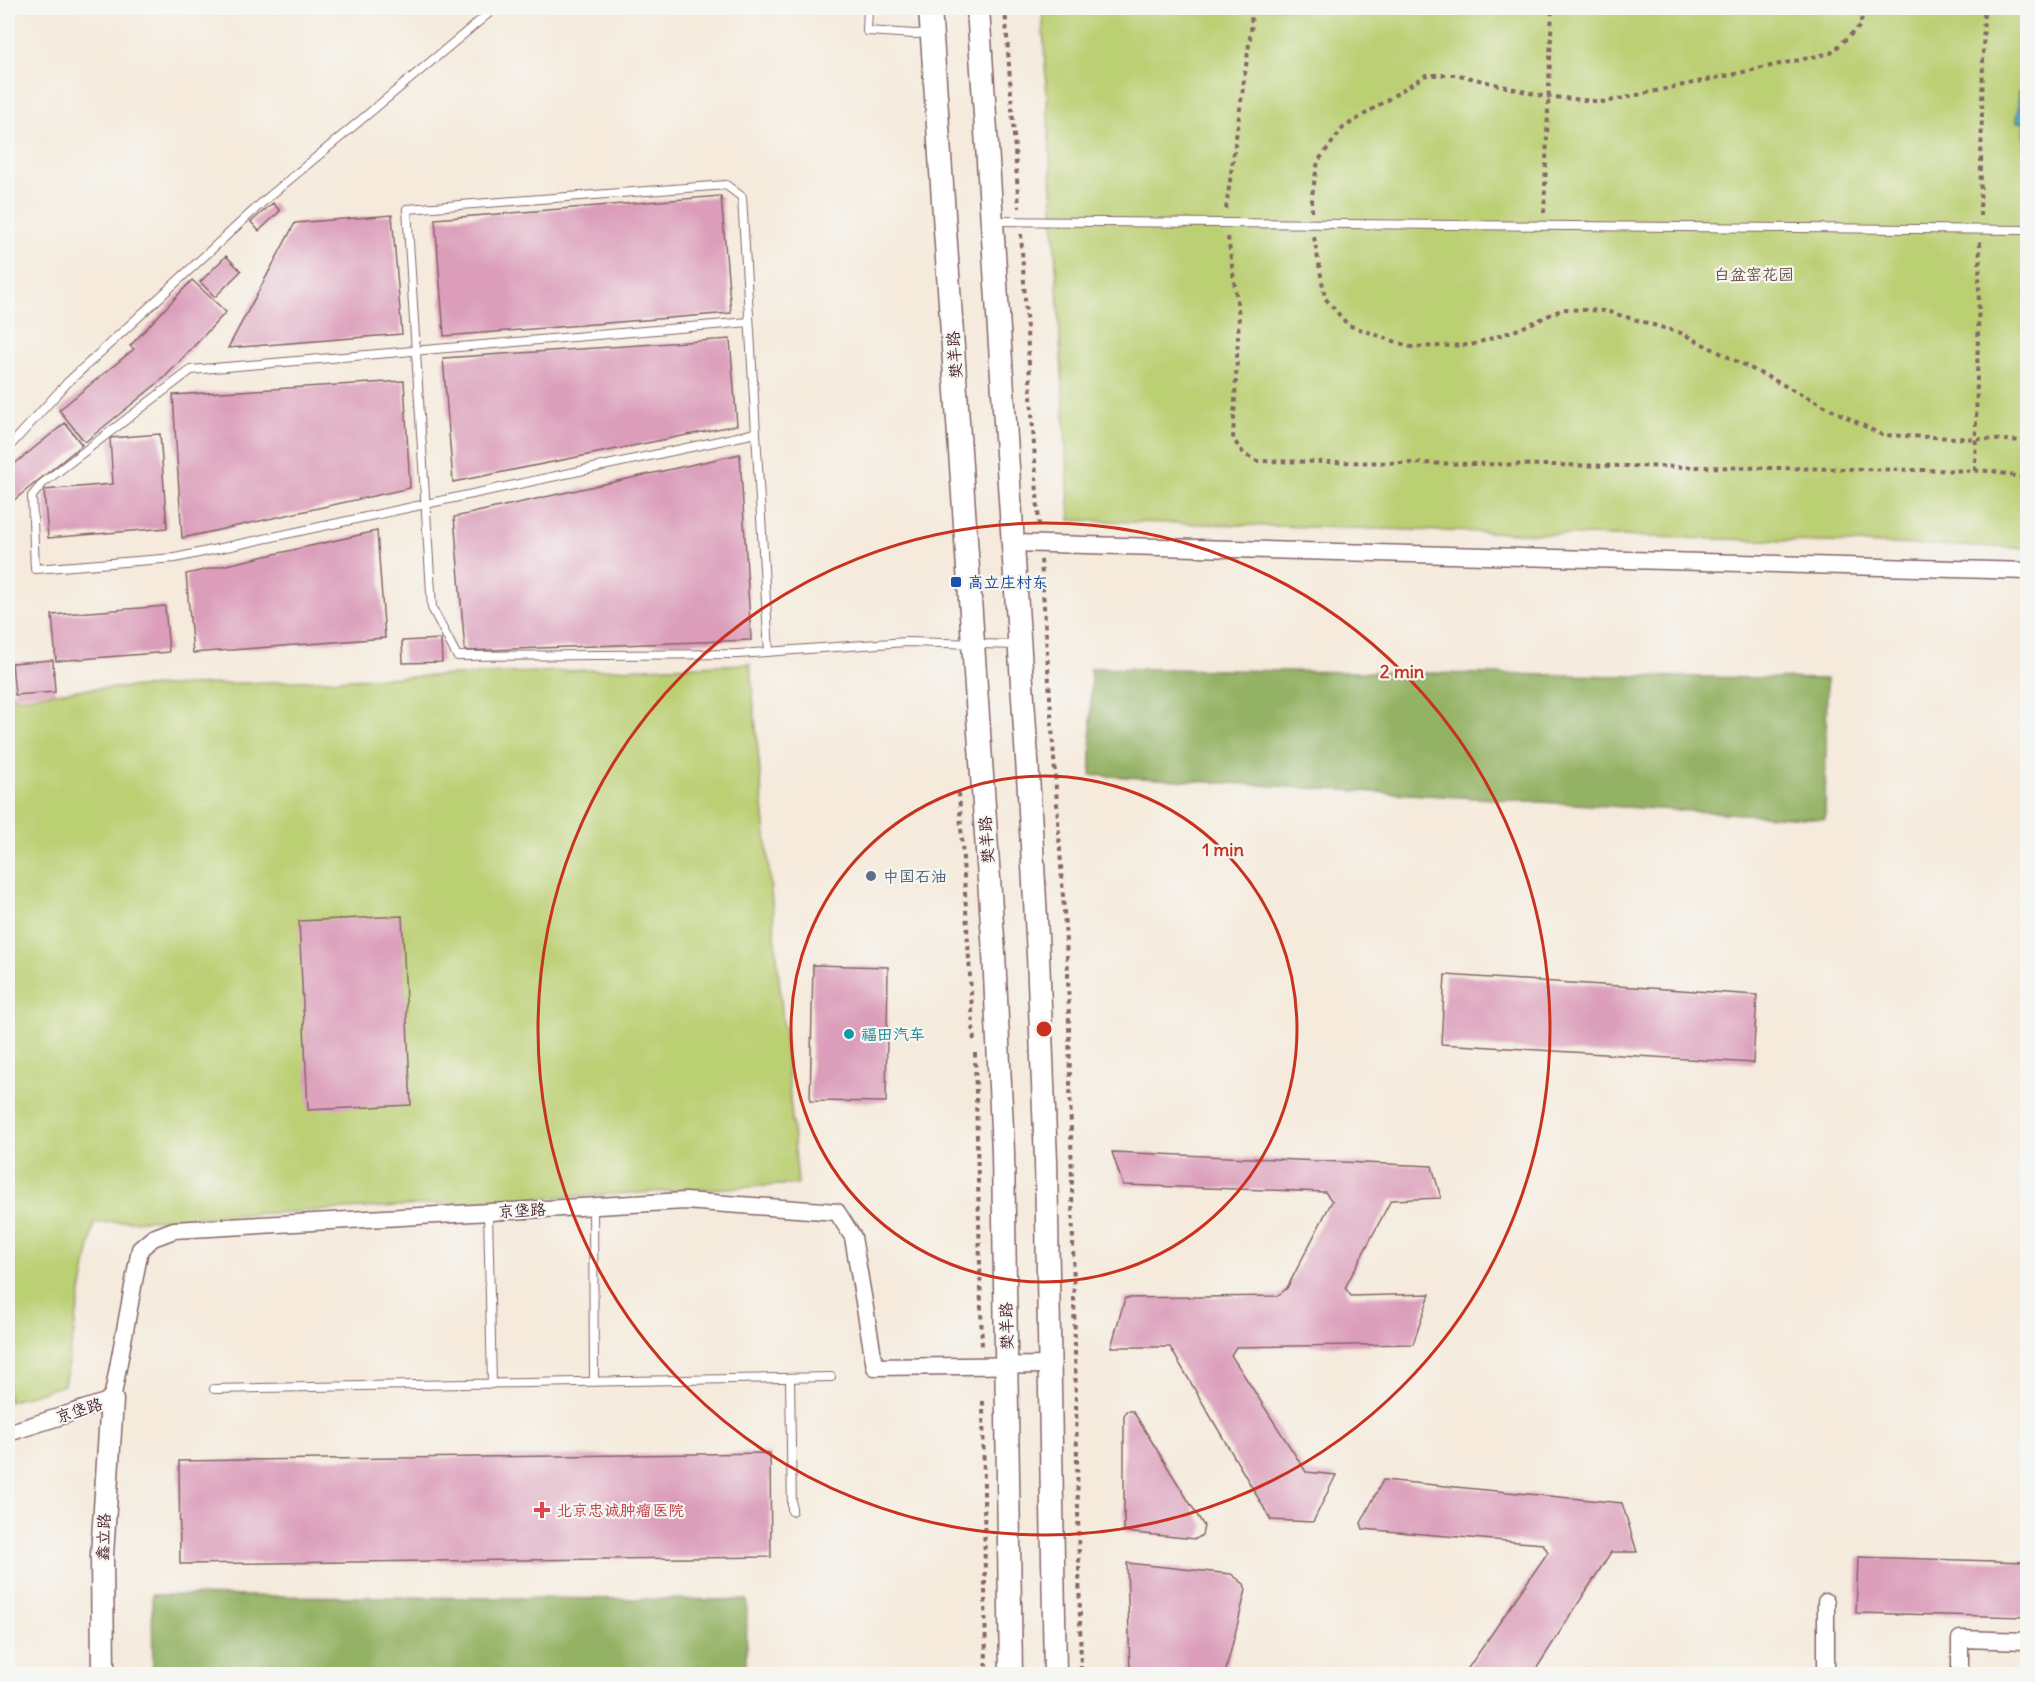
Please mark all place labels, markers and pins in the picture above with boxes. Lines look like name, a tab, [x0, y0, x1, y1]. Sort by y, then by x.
place label: 高立庄村东	[968, 572, 1048, 592]
marker: 高立庄村东	[949, 575, 963, 589]
place label: 中国石油	[883, 866, 947, 886]
marker: 中国石油	[864, 869, 878, 883]
centre of rings	[1034, 1019, 1054, 1039]
place label: 福田汽车	[861, 1024, 925, 1044]
marker: 福田汽车	[842, 1027, 856, 1041]
place label: 北京忠诚肿瘤医院	[556, 1500, 684, 1520]
marker: 北京忠诚肿瘤医院	[533, 1501, 551, 1519]

